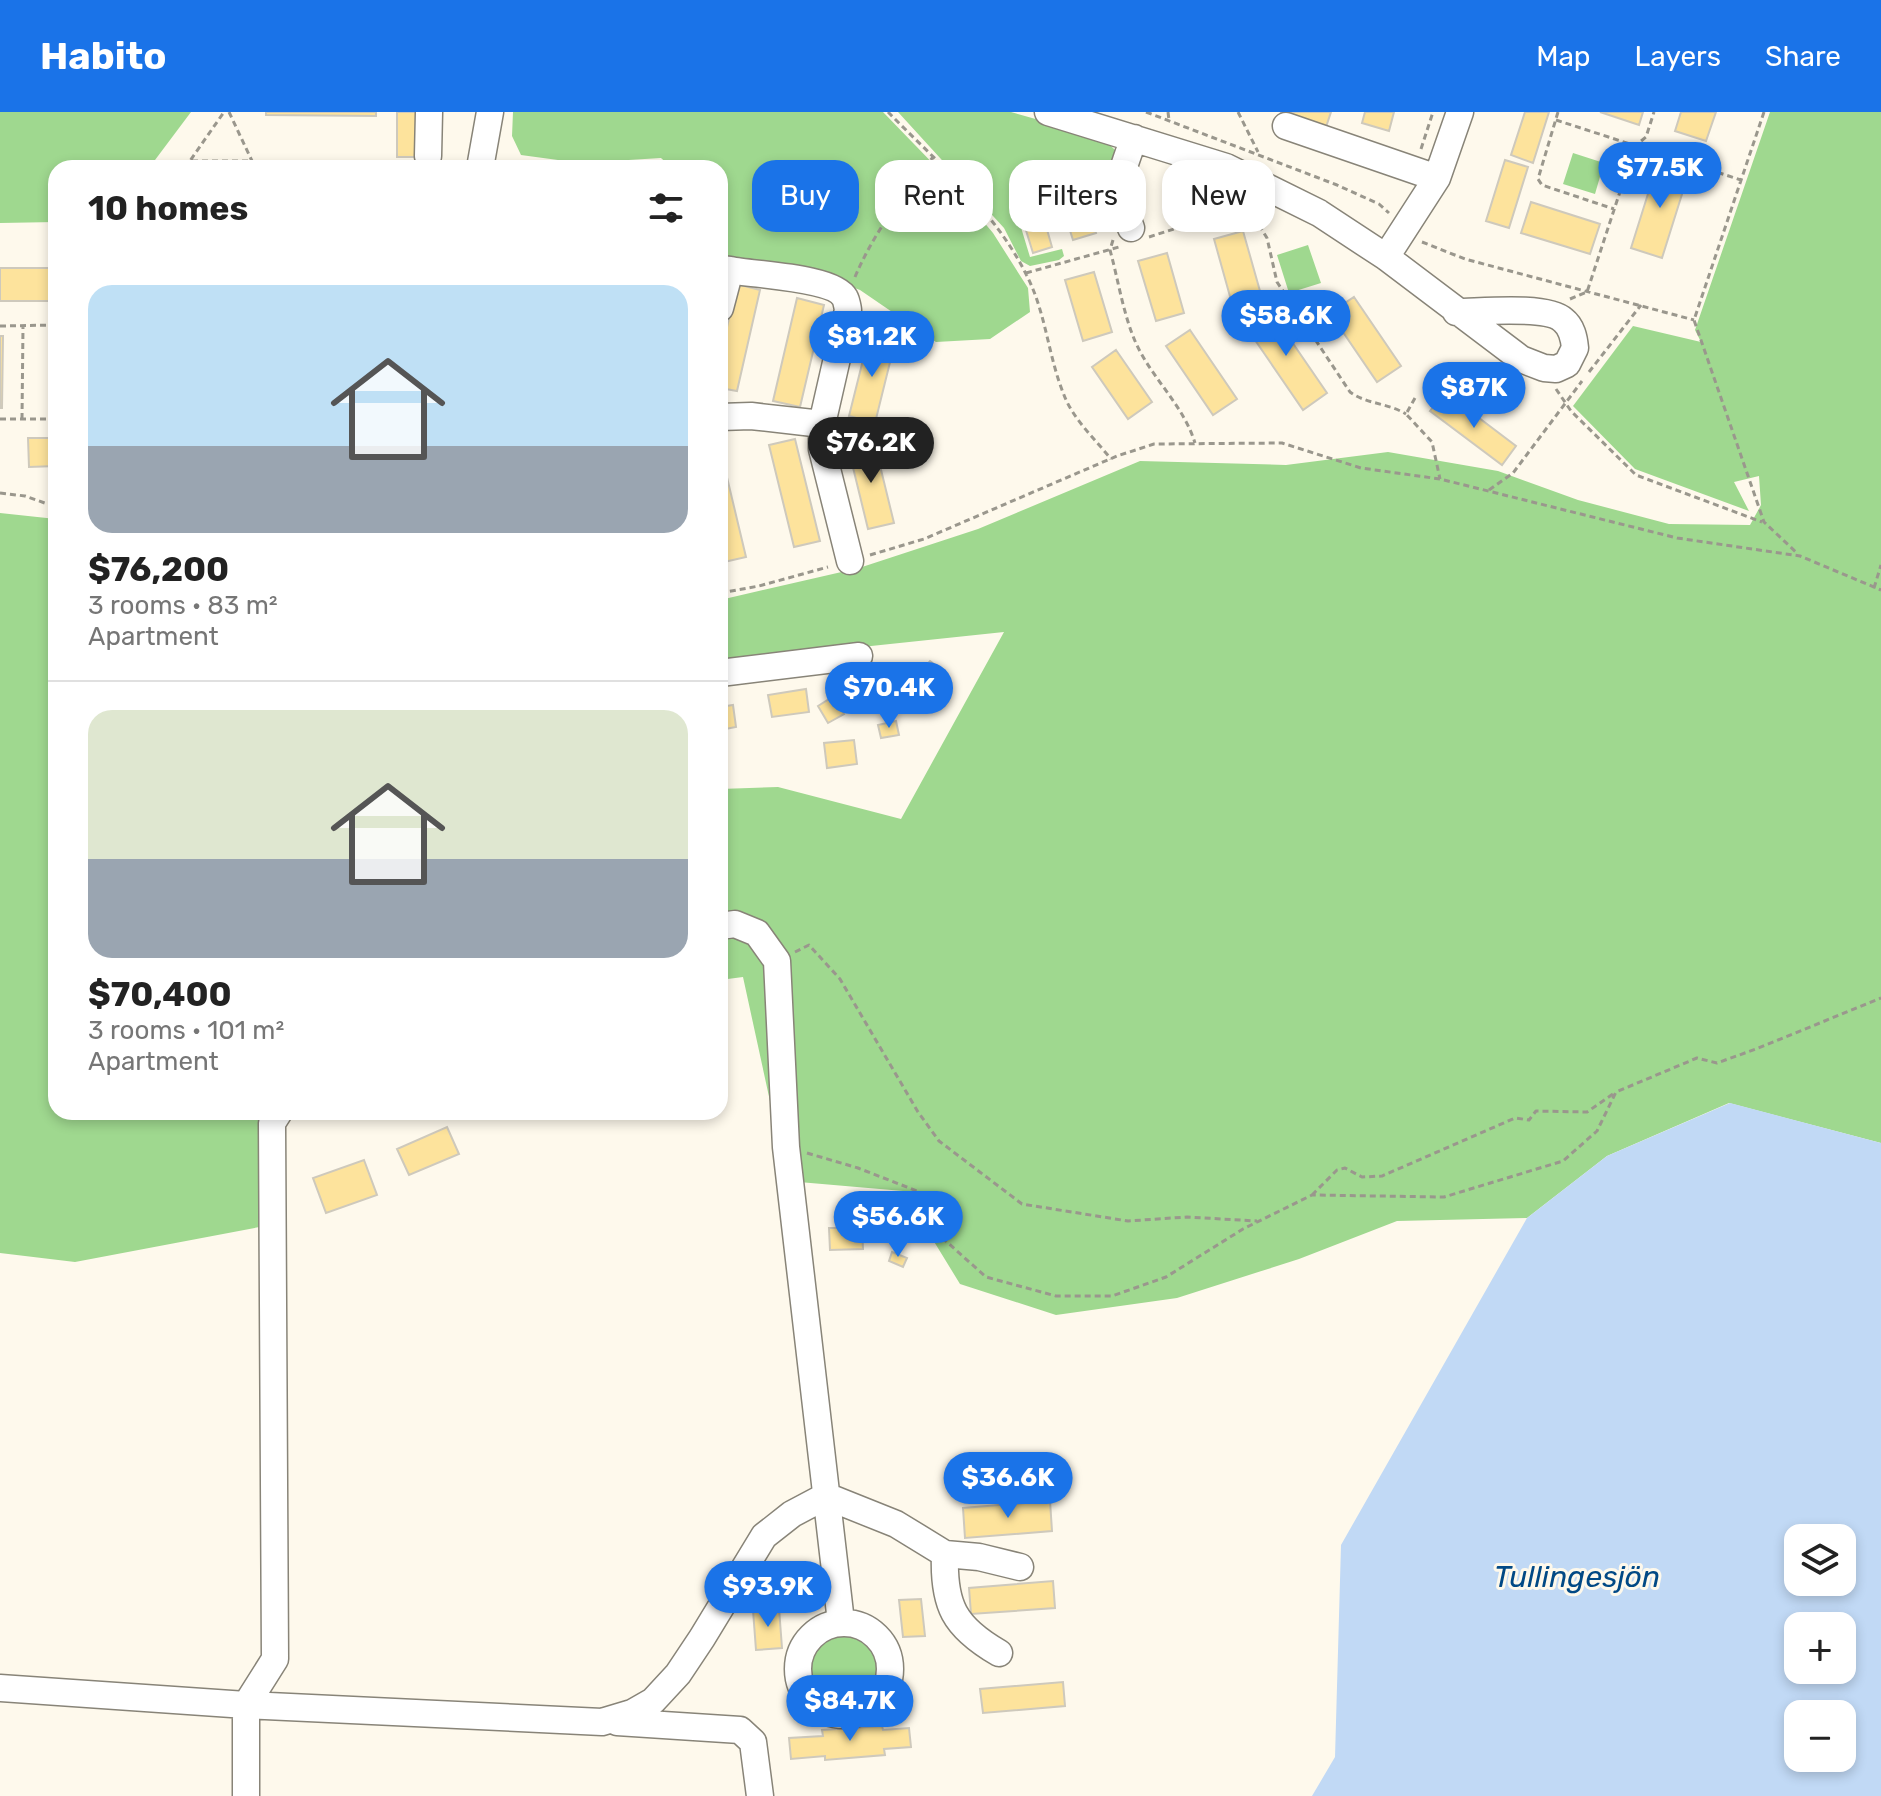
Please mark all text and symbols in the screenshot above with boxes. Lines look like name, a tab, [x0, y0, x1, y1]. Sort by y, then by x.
text: Habito	[40, 33, 167, 79]
text: Map	[1536, 40, 1591, 73]
text: Layers	[1635, 40, 1721, 73]
text: Share	[1765, 40, 1841, 73]
pin: $77.5K	[1595, 142, 1725, 210]
text: $77.5K	[1616, 152, 1704, 183]
chip: Buy	[752, 160, 859, 232]
chip: Rent	[875, 160, 993, 232]
chip: Filters	[1009, 160, 1146, 232]
chip: New	[1162, 160, 1275, 232]
icon: filters	[644, 186, 688, 230]
text: 10 homes	[88, 188, 248, 229]
pin: $58.6K	[1221, 290, 1351, 358]
text: $58.6K	[1239, 300, 1333, 331]
pin: $81.2K	[807, 311, 937, 379]
text: $81.2K	[827, 321, 917, 352]
icon: home	[316, 337, 460, 481]
pin: $87K	[1427, 362, 1521, 430]
text: $87K	[1440, 372, 1508, 403]
pin: $76.2K	[806, 417, 936, 485]
text: $76.2K	[826, 427, 916, 458]
text: $76,200	[88, 549, 229, 590]
text: 3 rooms · 83 m²	[88, 590, 278, 621]
text: Apartment	[88, 621, 219, 652]
pin: $70.4K	[824, 662, 954, 730]
text: $70.4K	[843, 672, 935, 703]
icon: home	[316, 762, 460, 906]
text: $70,400	[88, 974, 232, 1015]
text: 3 rooms · 101 m²	[88, 1015, 284, 1046]
text: Apartment	[88, 1046, 219, 1077]
pin: $56.6K	[833, 1191, 963, 1259]
text: $56.6K	[852, 1201, 944, 1232]
pin: $36.6K	[943, 1452, 1073, 1520]
text: $36.6K	[962, 1462, 1054, 1493]
map controls	[1784, 1524, 1856, 1772]
button: layers	[1784, 1524, 1856, 1596]
water label: Tullingesjön	[1494, 1559, 1660, 1595]
pin: $93.9K	[703, 1561, 833, 1629]
text: $93.9K	[722, 1571, 814, 1602]
button: +	[1784, 1612, 1856, 1684]
pin: $84.7K	[785, 1675, 915, 1743]
text: $84.7K	[804, 1685, 896, 1716]
button: −	[1784, 1700, 1856, 1772]

